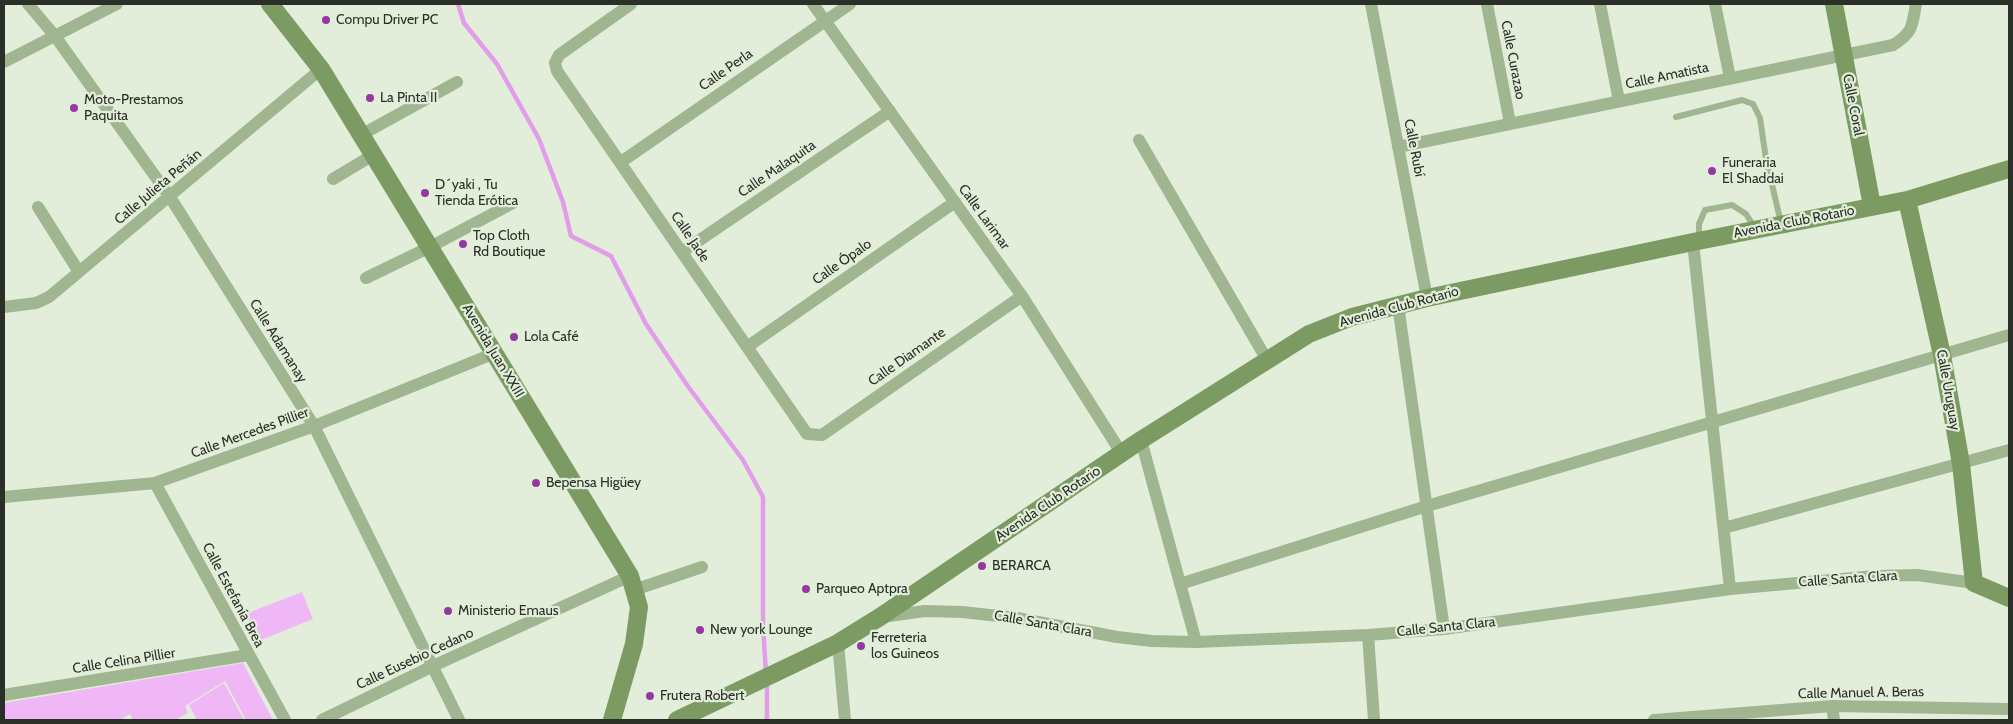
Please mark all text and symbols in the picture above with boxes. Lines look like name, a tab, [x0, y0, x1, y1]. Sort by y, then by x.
place label: Compu Driver PC	[336, 12, 438, 28]
marker: Compu Driver PC	[320, 14, 332, 26]
street label: Calle Curazao	[1497, 19, 1529, 101]
street label: Calle Perla	[696, 45, 756, 95]
street label: Calle Amatista	[1624, 59, 1710, 93]
street label: Calle Coral	[1839, 73, 1867, 137]
place label: La Pinta II	[380, 90, 437, 106]
place label: Moto-Prestamos Paquita	[84, 92, 183, 124]
marker: La Pinta II	[364, 92, 376, 104]
marker: Moto-Prestamos Paquita	[68, 102, 80, 114]
street label: Calle Rubí	[1400, 118, 1428, 178]
street label: Calle Malaquita	[735, 137, 819, 201]
street label: Calle Julieta Peñán	[111, 146, 205, 228]
place label: Funeraria El Shaddai	[1722, 155, 1784, 188]
marker: Funeraria El Shaddai	[1706, 165, 1718, 177]
place label: D´yaki , Tu Tienda Erótica	[435, 177, 518, 210]
street label: Calle Larimar	[955, 181, 1013, 253]
marker: D´yaki , Tu Tienda Erótica	[419, 187, 431, 199]
street label: Avenida Club Rotario	[1732, 202, 1856, 242]
street label: Calle Jade	[667, 209, 713, 265]
place label: Top Cloth Rd Boutique	[473, 228, 545, 260]
street label: Calle Ópalo	[809, 236, 875, 288]
marker: Top Cloth Rd Boutique	[457, 238, 469, 250]
street label: Avenida Club Rotario	[1337, 283, 1461, 331]
street label: Calle Adamanay	[246, 296, 310, 386]
street label: Avenida Juan XXIII	[458, 301, 528, 401]
street label: Calle Diamante	[865, 324, 949, 390]
place label: Lola Café	[524, 329, 579, 345]
marker: Lola Café	[508, 331, 520, 343]
street label: Calle Uruguay	[1933, 348, 1963, 432]
street label: Calle Mercedes Pillier	[189, 404, 311, 462]
street label: Avenida Club Rotario	[992, 463, 1104, 545]
place label: Bepensa Higüey	[546, 475, 641, 491]
marker: Bepensa Higüey	[530, 477, 542, 489]
street label: Calle Estefanía Brea	[198, 540, 268, 650]
place label: BERARCA	[992, 558, 1051, 574]
marker: BERARCA	[976, 560, 988, 572]
street label: Calle Santa Clara	[1798, 567, 1898, 591]
place label: Parqueo Aptpra	[816, 581, 908, 597]
marker: Parqueo Aptpra	[800, 583, 812, 595]
place label: Ministerio Emaus	[458, 603, 559, 619]
marker: Ministerio Emaus	[442, 605, 454, 617]
street label: Calle Santa Clara	[993, 607, 1093, 641]
street label: Calle Santa Clara	[1396, 613, 1496, 641]
place label: New york Lounge	[710, 622, 812, 638]
marker: New york Lounge	[694, 624, 706, 636]
street label: Calle Eusebio Cedano	[354, 625, 476, 693]
place label: Ferreteria los Guineos	[871, 630, 939, 662]
marker: Ferreteria los Guineos	[855, 640, 867, 652]
street label: Calle Celina Pillier	[71, 645, 177, 677]
street label: Calle Manuel A. Beras	[1798, 684, 1924, 702]
place label: Frutera Robert	[660, 688, 744, 704]
marker: Frutera Robert	[644, 690, 656, 702]

